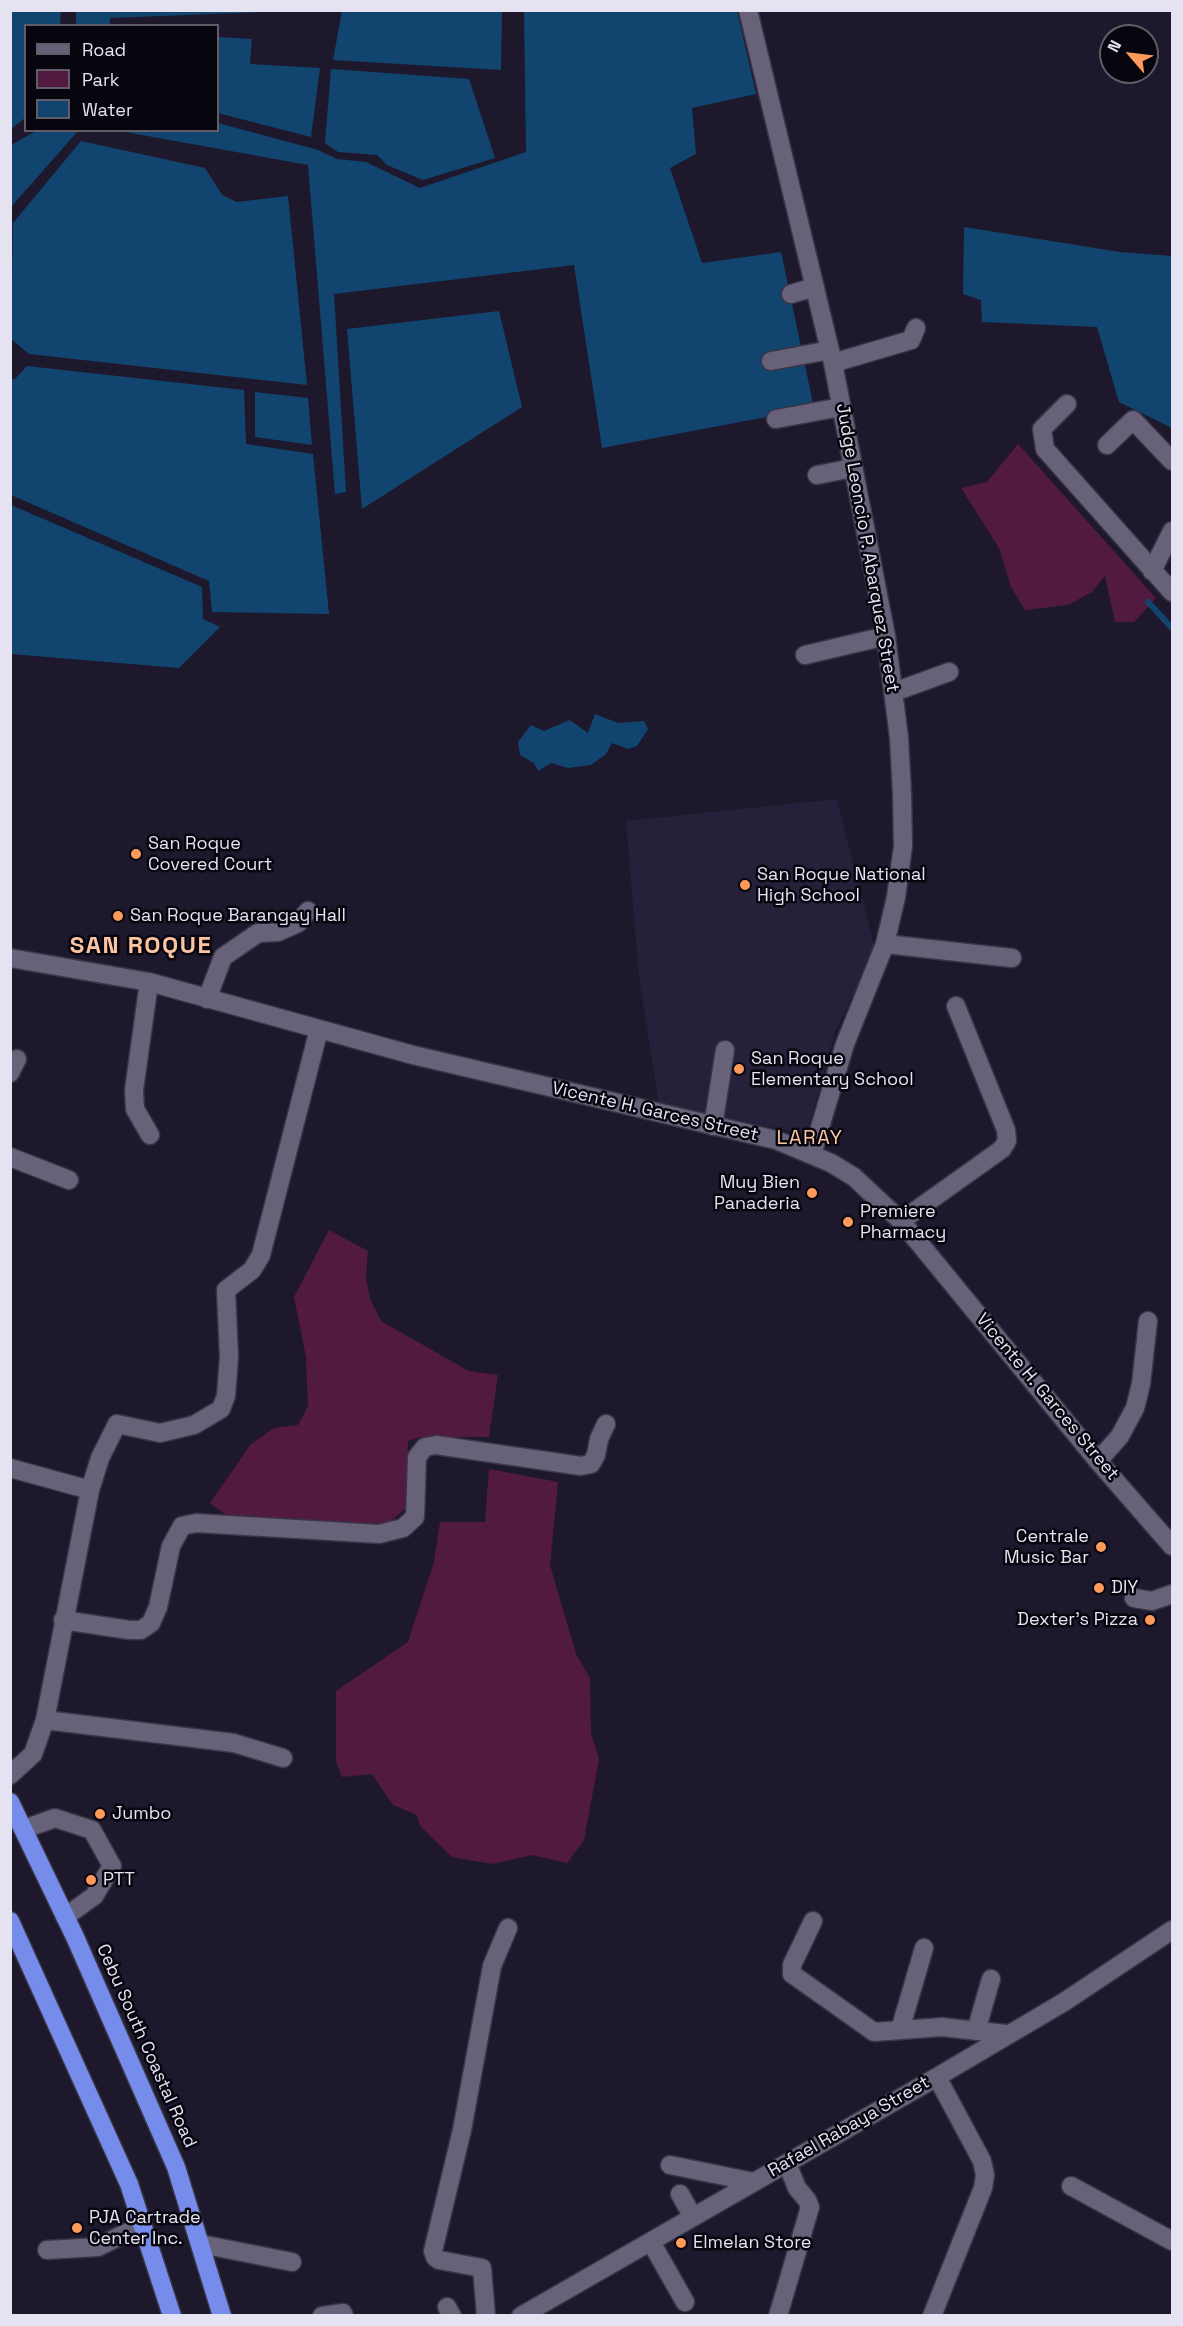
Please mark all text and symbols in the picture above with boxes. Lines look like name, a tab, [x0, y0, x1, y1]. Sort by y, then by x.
legend	[24, 24, 219, 132]
north arrow	[1099, 24, 1159, 84]
text: N	[1103, 37, 1126, 56]
text: Road	[82, 38, 126, 61]
text: Park	[82, 68, 119, 91]
text: Water	[82, 98, 133, 121]
street label: Judge Leoncio P. Abarquez Street	[831, 402, 903, 694]
place label: San Roque Covered Court	[148, 833, 272, 876]
marker: San Roque Covered Court	[129, 847, 143, 861]
place label: San Roque National High School	[757, 864, 926, 906]
marker: San Roque National High School	[738, 878, 752, 892]
place label: San Roque Barangay Hall	[130, 905, 346, 927]
marker: San Roque Barangay Hall	[111, 909, 125, 923]
district label: SAN ROQUE	[70, 932, 212, 960]
place label: San Roque Elementary School	[751, 1048, 914, 1090]
marker: San Roque Elementary School	[732, 1062, 746, 1076]
street label: Vicente H. Garces Street	[550, 1078, 760, 1146]
district label: LARAY	[777, 1127, 843, 1151]
place label: Muy Bien Panaderia	[714, 1172, 800, 1214]
marker: Muy Bien Panaderia	[805, 1186, 819, 1200]
place label: Premiere Pharmacy	[860, 1201, 946, 1244]
marker: Premiere Pharmacy	[841, 1215, 855, 1229]
street label: Vicente H. Garces Street	[971, 1309, 1123, 1485]
place label: Centrale Music Bar	[1004, 1526, 1089, 1568]
marker: Centrale Music Bar	[1094, 1540, 1108, 1554]
place label: DIY	[1111, 1577, 1138, 1599]
marker: DIY	[1092, 1581, 1106, 1595]
place label: Dexter's Pizza	[1017, 1609, 1138, 1631]
marker: Dexter's Pizza	[1143, 1613, 1157, 1627]
place label: Jumbo	[112, 1803, 171, 1825]
marker: Jumbo	[93, 1807, 107, 1821]
place label: PTT	[103, 1869, 135, 1891]
marker: PTT	[84, 1873, 98, 1887]
street label: Cebu South Coastal Road	[91, 1941, 201, 2151]
street label: Rafael Rabaya Street	[764, 2072, 934, 2182]
place label: PJA Cartrade Center Inc.	[89, 2207, 201, 2250]
marker: PJA Cartrade Center Inc.	[70, 2221, 84, 2235]
place label: Elmelan Store	[693, 2232, 811, 2254]
marker: Elmelan Store	[674, 2236, 688, 2250]

